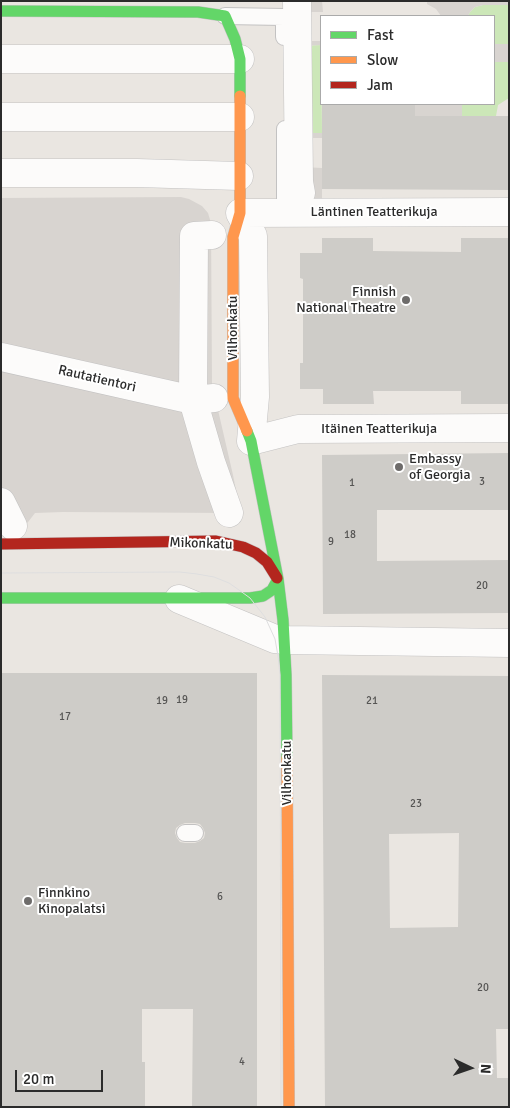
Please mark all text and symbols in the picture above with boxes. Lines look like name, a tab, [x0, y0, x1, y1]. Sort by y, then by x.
legend	[320, 15, 495, 105]
text: Fast	[367, 26, 394, 44]
text: Slow	[367, 51, 398, 69]
text: Jam	[367, 76, 393, 94]
street label: Läntinen Teatterikuja	[311, 204, 437, 220]
place label: Finnish National Theatre	[296, 284, 396, 316]
marker: Finnish National Theatre	[400, 294, 412, 306]
street label: Vilhonkatu	[225, 295, 241, 361]
street label: Rautatientori	[56, 362, 138, 396]
street label: Itäinen Teatterikuja	[321, 421, 437, 437]
place label: Embassy of Georgia	[409, 451, 471, 484]
marker: Embassy of Georgia	[393, 461, 405, 473]
house number: 3	[479, 475, 485, 489]
house number: 1	[349, 476, 355, 490]
house number: 18	[344, 528, 356, 542]
street label: Mikonkatu	[169, 535, 233, 553]
house number: 9	[328, 535, 334, 549]
house number: 20	[476, 579, 488, 593]
house number: 19	[176, 693, 188, 707]
house number: 19	[156, 694, 168, 708]
house number: 21	[366, 694, 378, 708]
house number: 17	[59, 710, 71, 724]
street label: Vilhonkatu	[279, 740, 295, 806]
house number: 23	[410, 797, 422, 811]
place label: Finnkino Kinopalatsi	[38, 885, 105, 918]
house number: 6	[217, 890, 223, 904]
marker: Finnkino Kinopalatsi	[22, 895, 34, 907]
house number: 20	[477, 981, 489, 995]
north arrow	[445, 1043, 495, 1093]
house number: 4	[239, 1055, 245, 1069]
scale bar	[18, 1060, 105, 1092]
text: N	[477, 1063, 494, 1074]
text: 20 m	[23, 1070, 54, 1088]

